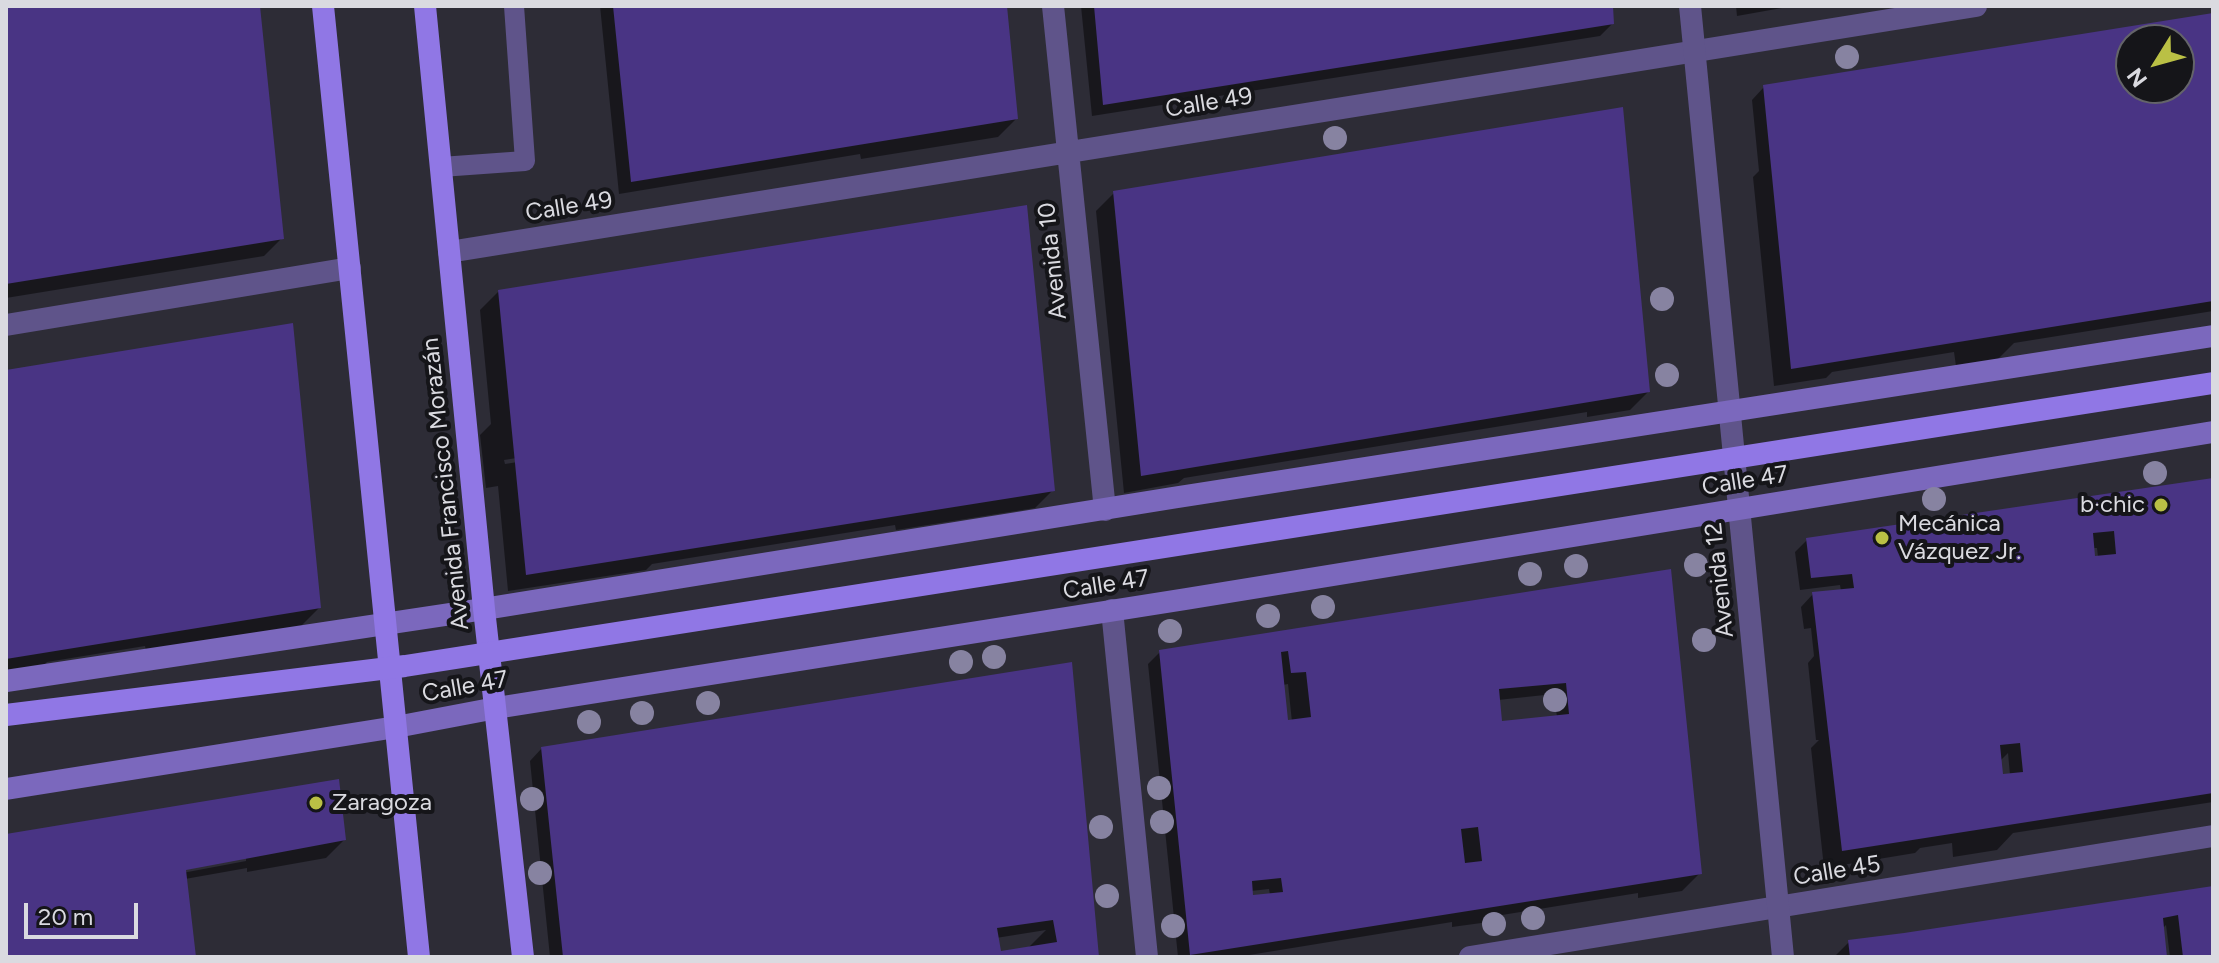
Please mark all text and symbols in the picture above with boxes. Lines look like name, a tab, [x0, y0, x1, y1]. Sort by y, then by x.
north arrow	[2115, 24, 2195, 104]
text: N	[2121, 63, 2153, 92]
street label: Calle 49	[1163, 82, 1255, 124]
street label: Calle 49	[523, 186, 615, 228]
street label: Avenida 10	[1033, 201, 1073, 321]
street label: Avenida Francisco Morazán	[416, 337, 476, 631]
street label: Calle 47	[1700, 460, 1790, 502]
place label: b·chic	[2080, 491, 2145, 519]
marker: b·chic	[2152, 496, 2170, 514]
place label: Mecánica Vázquez Jr.	[1898, 510, 2021, 566]
street label: Avenida 12	[1700, 521, 1740, 639]
marker: Mecánica Vázquez Jr.	[1873, 529, 1891, 547]
street label: Calle 47	[1061, 564, 1151, 606]
street label: Calle 47	[420, 665, 510, 709]
place label: Zaragoza	[332, 789, 432, 817]
marker: Zaragoza	[307, 794, 325, 812]
street label: Calle 45	[1791, 850, 1883, 892]
scale bar	[28, 887, 142, 937]
text: 20 m	[38, 902, 93, 931]

